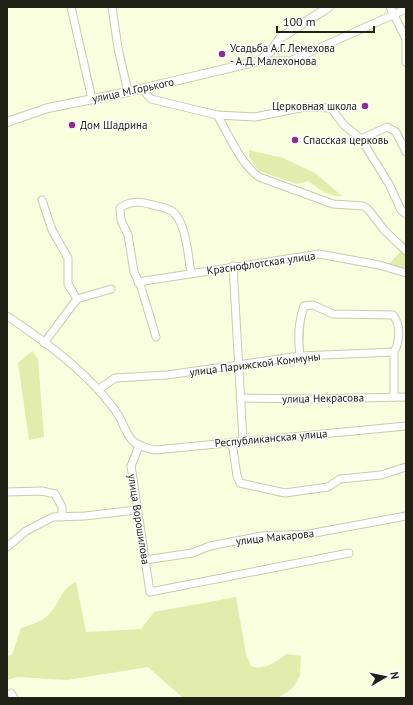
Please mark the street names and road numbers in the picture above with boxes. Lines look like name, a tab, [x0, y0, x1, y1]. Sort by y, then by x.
street label: улица М.Горького	[91, 74, 175, 106]
street label: Краснофлотская улица	[206, 248, 316, 278]
street label: улица Парижской Коммуны	[189, 349, 321, 379]
street label: улица Некрасова	[282, 390, 364, 406]
street label: Республиканская улица	[214, 426, 328, 450]
street label: улица Ворошилова	[125, 473, 153, 565]
street label: улица Макарова	[235, 526, 315, 548]

